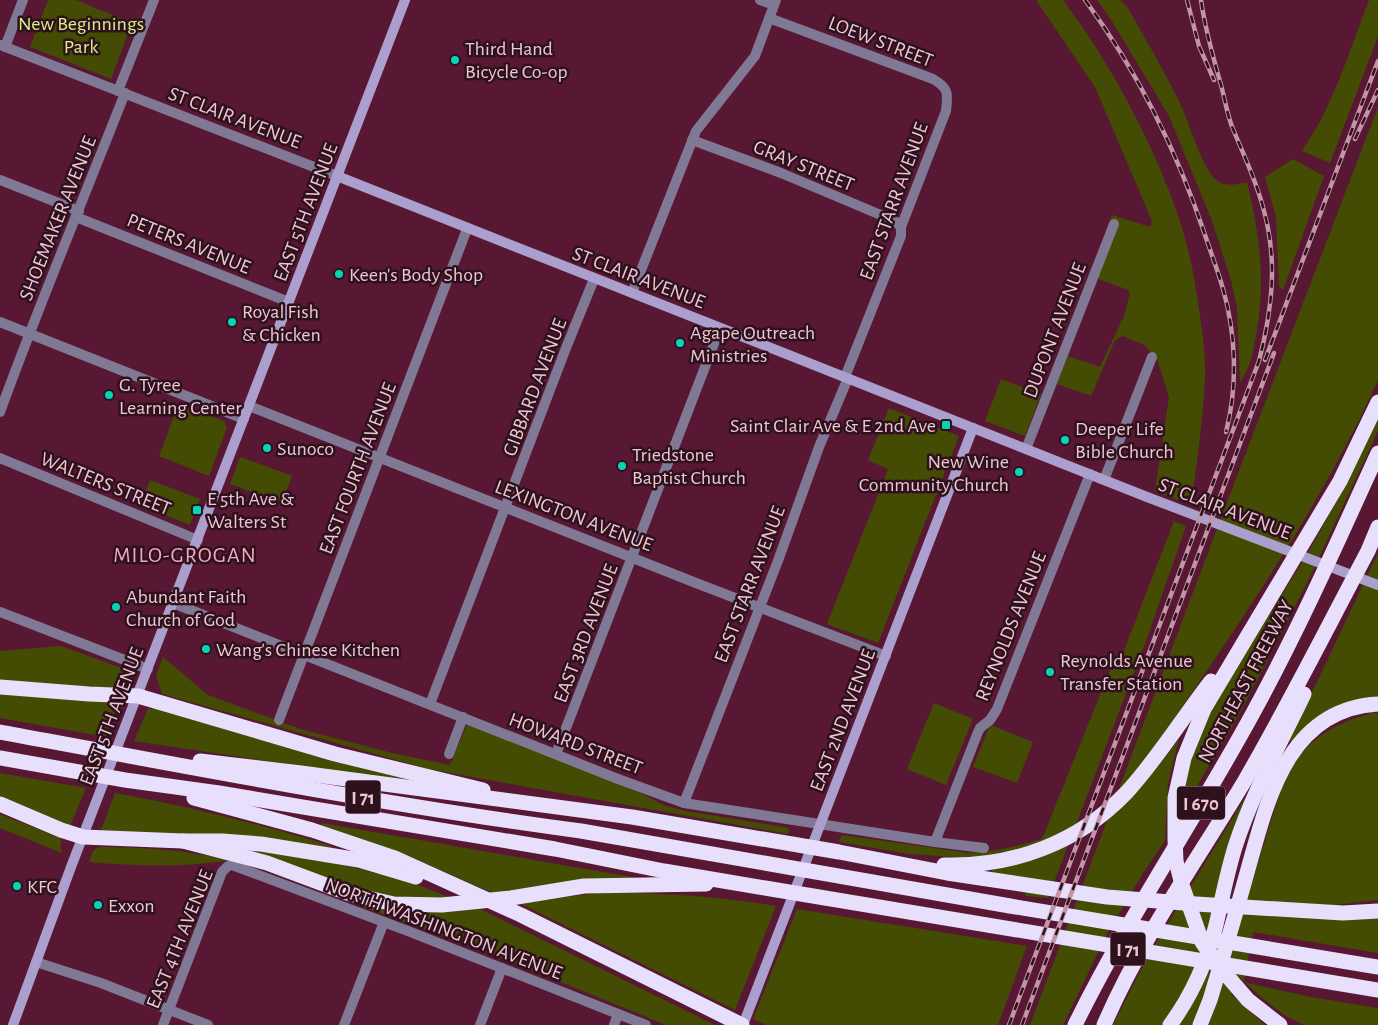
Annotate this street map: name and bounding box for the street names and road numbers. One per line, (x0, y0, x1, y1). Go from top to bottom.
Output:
street label: LOEW STREET (826, 13, 936, 71)
street label: ST CLAIR AVENUE (166, 83, 304, 153)
street label: EAST STARR AVENUE (856, 120, 932, 283)
street label: SHOEMAKER AVENUE (16, 133, 100, 303)
street label: GRAY STREET (750, 137, 857, 195)
street label: EAST 5TH AVENUE (270, 140, 342, 284)
street label: PETERS AVENUE (124, 210, 254, 278)
street label: ST CLAIR AVENUE (570, 243, 708, 313)
street label: DUPONT AVENUE (1020, 260, 1090, 401)
street label: GIBBARD AVENUE (500, 315, 570, 459)
street label: EAST FOURTH AVENUE (316, 379, 400, 557)
street label: WALTERS STREET (38, 449, 174, 519)
street label: ST CLAIR AVENUE (1156, 474, 1294, 544)
street label: LEXINGTON AVENUE (492, 477, 656, 555)
street label: EAST STARR AVENUE (711, 503, 789, 666)
street label: REYNOLDS AVENUE (972, 549, 1050, 704)
street label: EAST 3RD AVENUE (550, 561, 622, 705)
street label: NORTHEAST FREEWAY (1195, 597, 1297, 766)
street label: EAST 5TH AVENUE (76, 644, 148, 788)
street label: EAST 2ND AVENUE (807, 646, 879, 794)
street label: HOWARD STREET (506, 709, 645, 779)
road number: I 71 (346, 780, 380, 814)
road number: I 670 (1177, 786, 1225, 820)
street label: EAST 4TH AVENUE (143, 867, 217, 1012)
street label: NORTH WASHINGTON AVENUE (322, 874, 565, 984)
road number: I 71 (1110, 932, 1146, 966)

